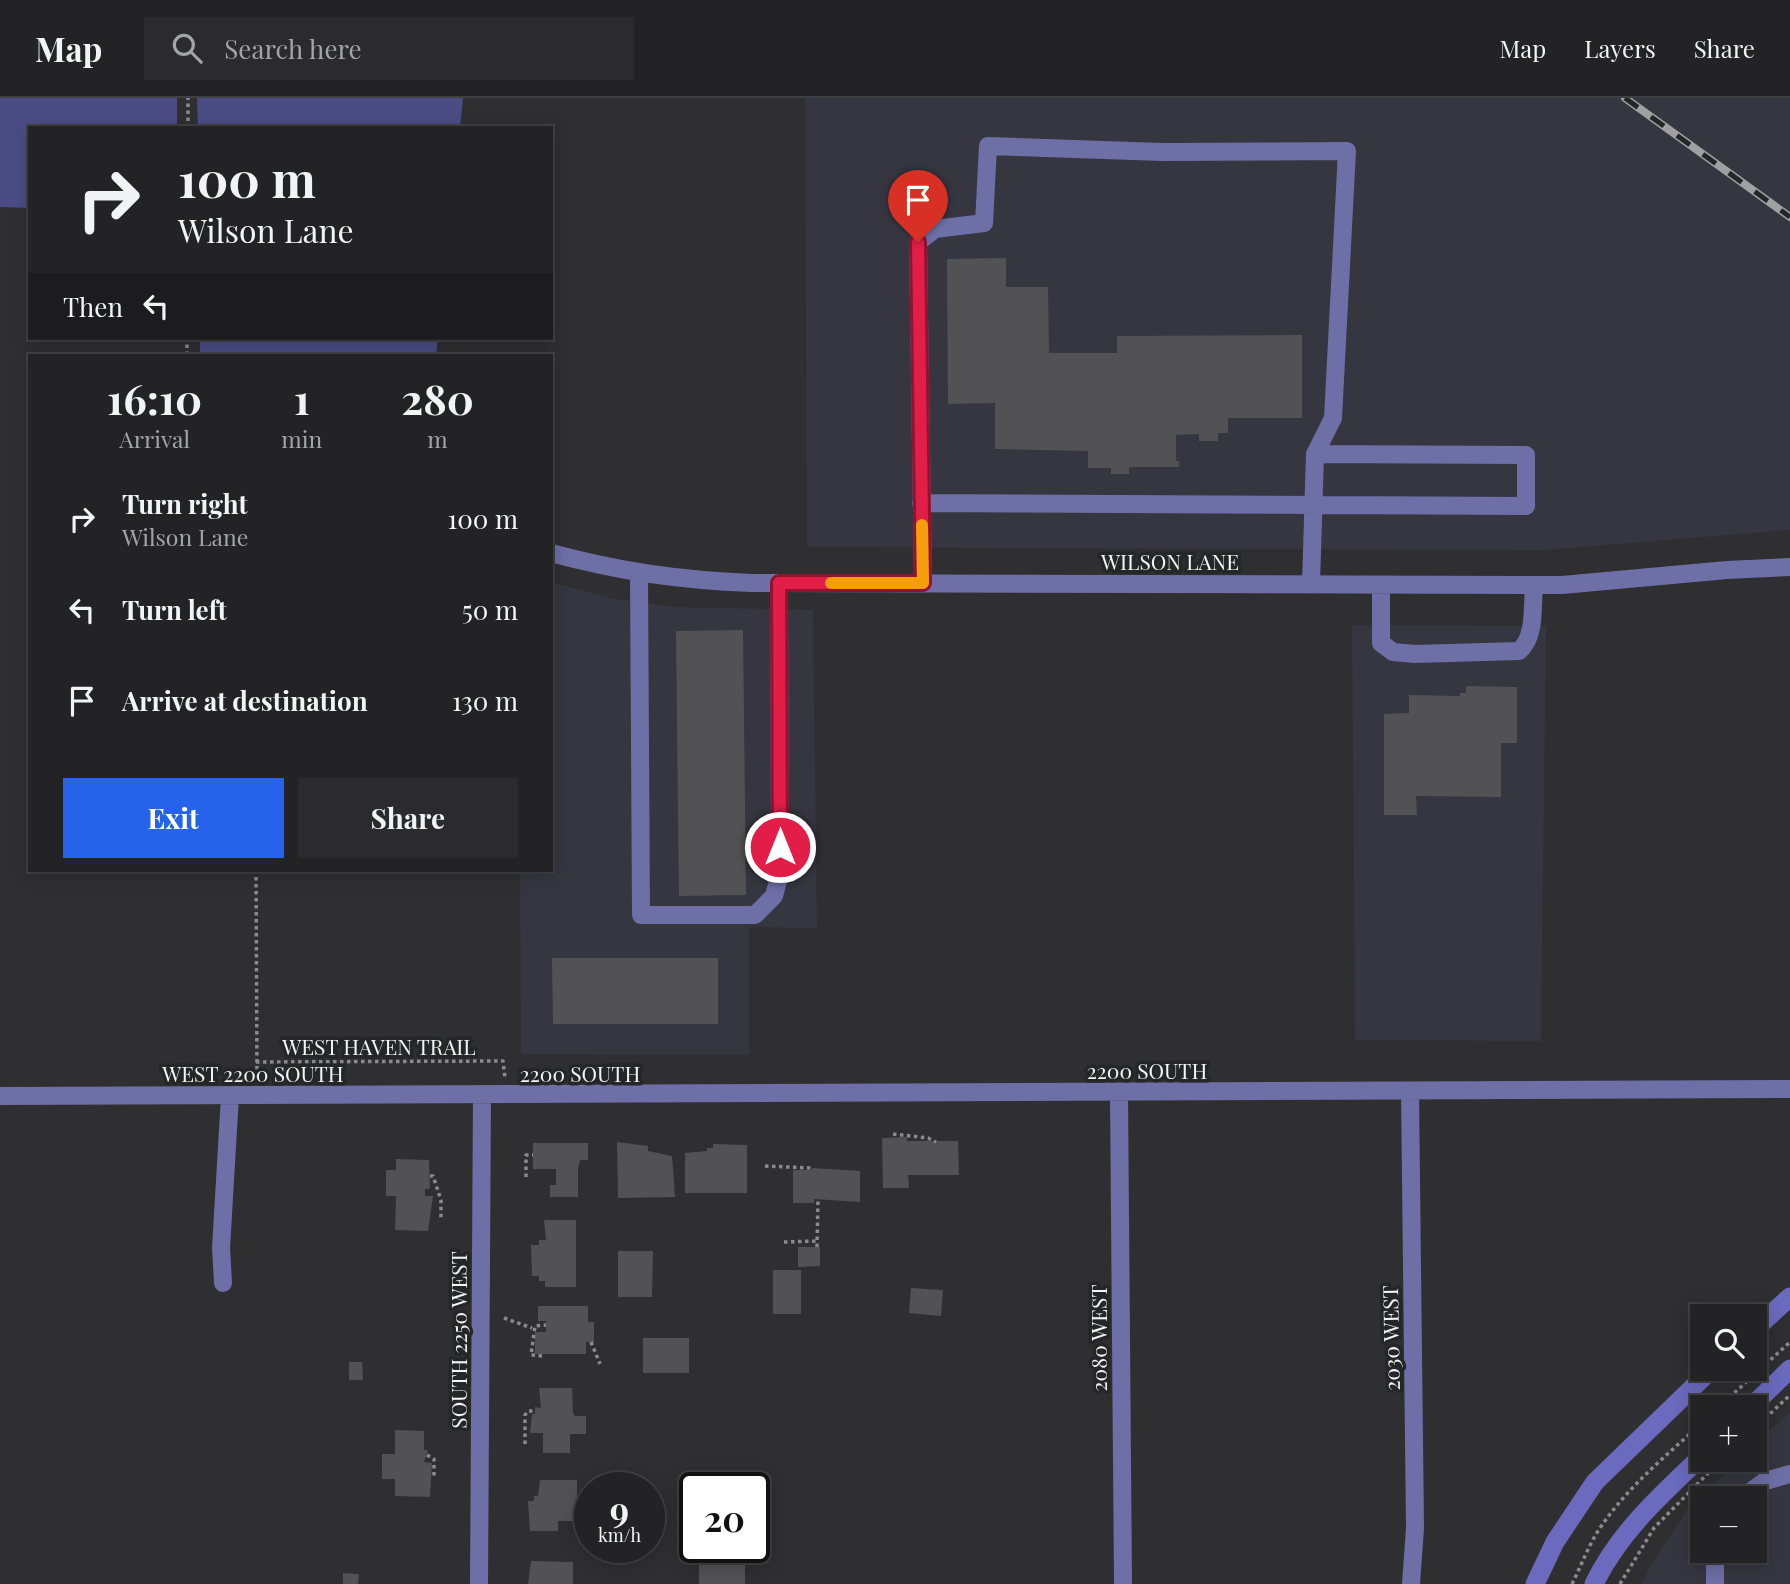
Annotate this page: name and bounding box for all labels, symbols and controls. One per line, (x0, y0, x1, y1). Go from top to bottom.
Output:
search box (144, 17, 634, 80)
text: Map (35, 26, 102, 70)
icon: search (168, 29, 206, 67)
text: Search here (224, 31, 362, 66)
text: Map (1500, 32, 1546, 64)
text: Layers (1584, 32, 1656, 64)
text: Share (1694, 32, 1755, 64)
text: 100 m (178, 145, 316, 210)
icon: right (63, 154, 154, 245)
pin (888, 170, 948, 242)
icon: arrive (899, 181, 937, 219)
text: Wilson Lane (178, 208, 354, 251)
icon: left (137, 287, 175, 325)
text: Then (63, 289, 123, 324)
text: 16:10 (107, 370, 202, 426)
text: 1 (294, 370, 310, 426)
text: 280 (401, 370, 474, 426)
text: Arrival (119, 423, 190, 454)
text: min (281, 423, 322, 454)
text: m (427, 423, 448, 454)
text: Turn right (122, 486, 248, 521)
icon: right (63, 500, 101, 538)
text: 100 m (448, 501, 518, 536)
text: Wilson Lane (122, 521, 248, 552)
street label: WILSON LANE (1100, 547, 1239, 575)
icon: left (63, 591, 101, 629)
text: Turn left (122, 592, 227, 627)
text: 50 m (462, 592, 518, 627)
icon: arrive (63, 682, 101, 720)
text: Arrive at destination (122, 683, 368, 718)
text: 130 m (452, 683, 518, 718)
button: Exit (63, 778, 284, 858)
button: Share (298, 778, 518, 858)
position arrow (743, 810, 817, 884)
street label: WEST HAVEN TRAIL (281, 1032, 476, 1060)
street label: 2200 SOUTH (1087, 1056, 1207, 1084)
street label: WEST 2200 SOUTH (161, 1059, 344, 1087)
street label: 2200 SOUTH (520, 1059, 640, 1087)
street label: SOUTH 2250 WEST (444, 1251, 472, 1429)
street label: 2080 WEST (1084, 1285, 1112, 1391)
street label: 2030 WEST (1375, 1285, 1405, 1391)
map controls (1690, 1304, 1767, 1563)
button: search (1690, 1304, 1767, 1381)
button: + (1690, 1395, 1767, 1472)
speed limit sign: 20 (679, 1472, 770, 1563)
text: 9 (610, 1485, 629, 1532)
button: − (1690, 1486, 1767, 1563)
text: km/h (598, 1523, 641, 1547)

